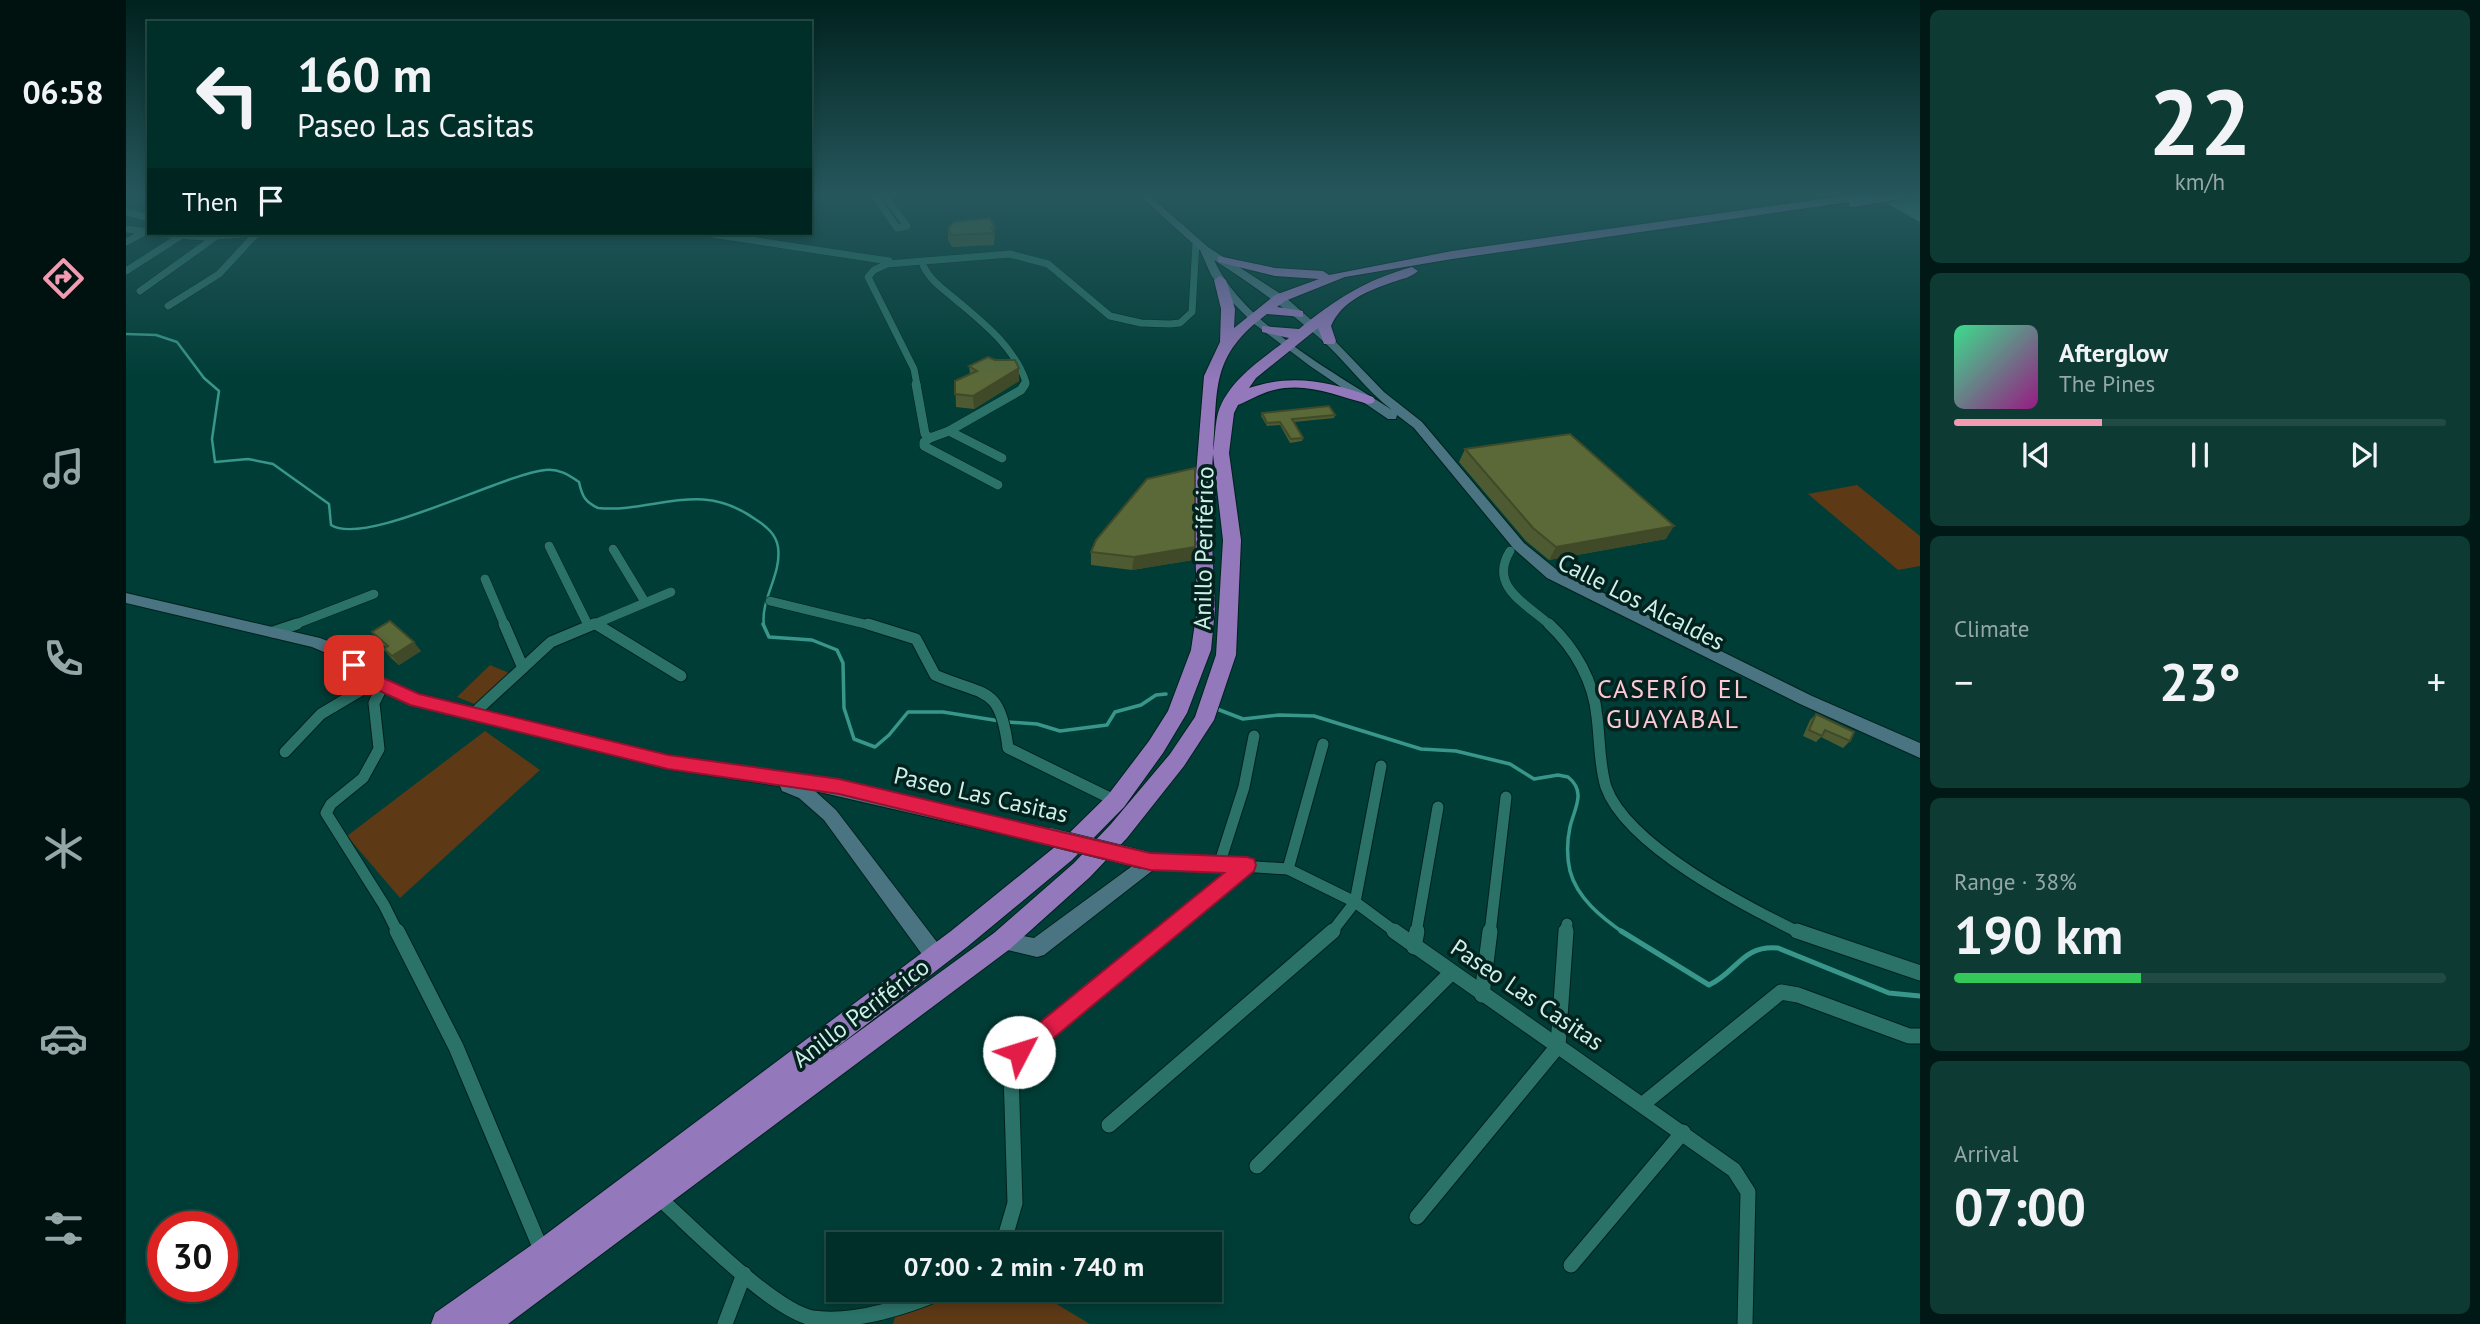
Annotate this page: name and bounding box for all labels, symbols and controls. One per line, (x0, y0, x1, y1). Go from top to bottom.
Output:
text: 160 m (297, 42, 432, 106)
icon: left (182, 49, 273, 140)
text: 22 (2148, 62, 2252, 180)
text: 06:58 (22, 71, 104, 113)
text: Paseo Las Casitas (297, 104, 534, 146)
text: km/h (2175, 167, 2225, 196)
icon: arrive (252, 182, 290, 220)
text: Then (182, 185, 238, 218)
icon: directions (39, 254, 88, 303)
text: Afterglow (2059, 336, 2168, 369)
text: The Pines (2059, 369, 2155, 398)
icon: previous (2017, 436, 2055, 474)
icon: pause (2181, 436, 2219, 474)
icon: next (2345, 436, 2383, 474)
icon: music (39, 444, 88, 493)
street label: Anillo Periférico (1187, 466, 1220, 630)
street label: Calle Los Alcaldes (1552, 546, 1730, 657)
text: Climate (1954, 614, 2029, 643)
icon: phone (39, 634, 88, 683)
pin (324, 635, 384, 695)
icon: arrive (335, 646, 373, 684)
text: 23° (2159, 648, 2241, 715)
text: − (1954, 657, 1973, 706)
text: + (2427, 657, 2446, 706)
district label: CASERÍO EL GUAYABAL (1597, 672, 1749, 735)
street label: Paseo Las Casitas (891, 759, 1071, 830)
icon: climate (39, 824, 88, 873)
text: Range · 38% (1954, 867, 2077, 896)
text: 190 km (1954, 901, 2123, 968)
street label: Paseo Las Casitas (1445, 932, 1610, 1057)
street label: Anillo Periférico (786, 951, 935, 1074)
icon: car (39, 1014, 88, 1063)
position arrow (982, 1015, 1056, 1089)
text: Arrival (1954, 1139, 2018, 1168)
text: 07:00 (1954, 1173, 2086, 1240)
icon: filters (39, 1204, 88, 1253)
speed limit sign: 30 (147, 1211, 238, 1302)
text: 07:00 · 2 min · 740 m (904, 1250, 1144, 1283)

